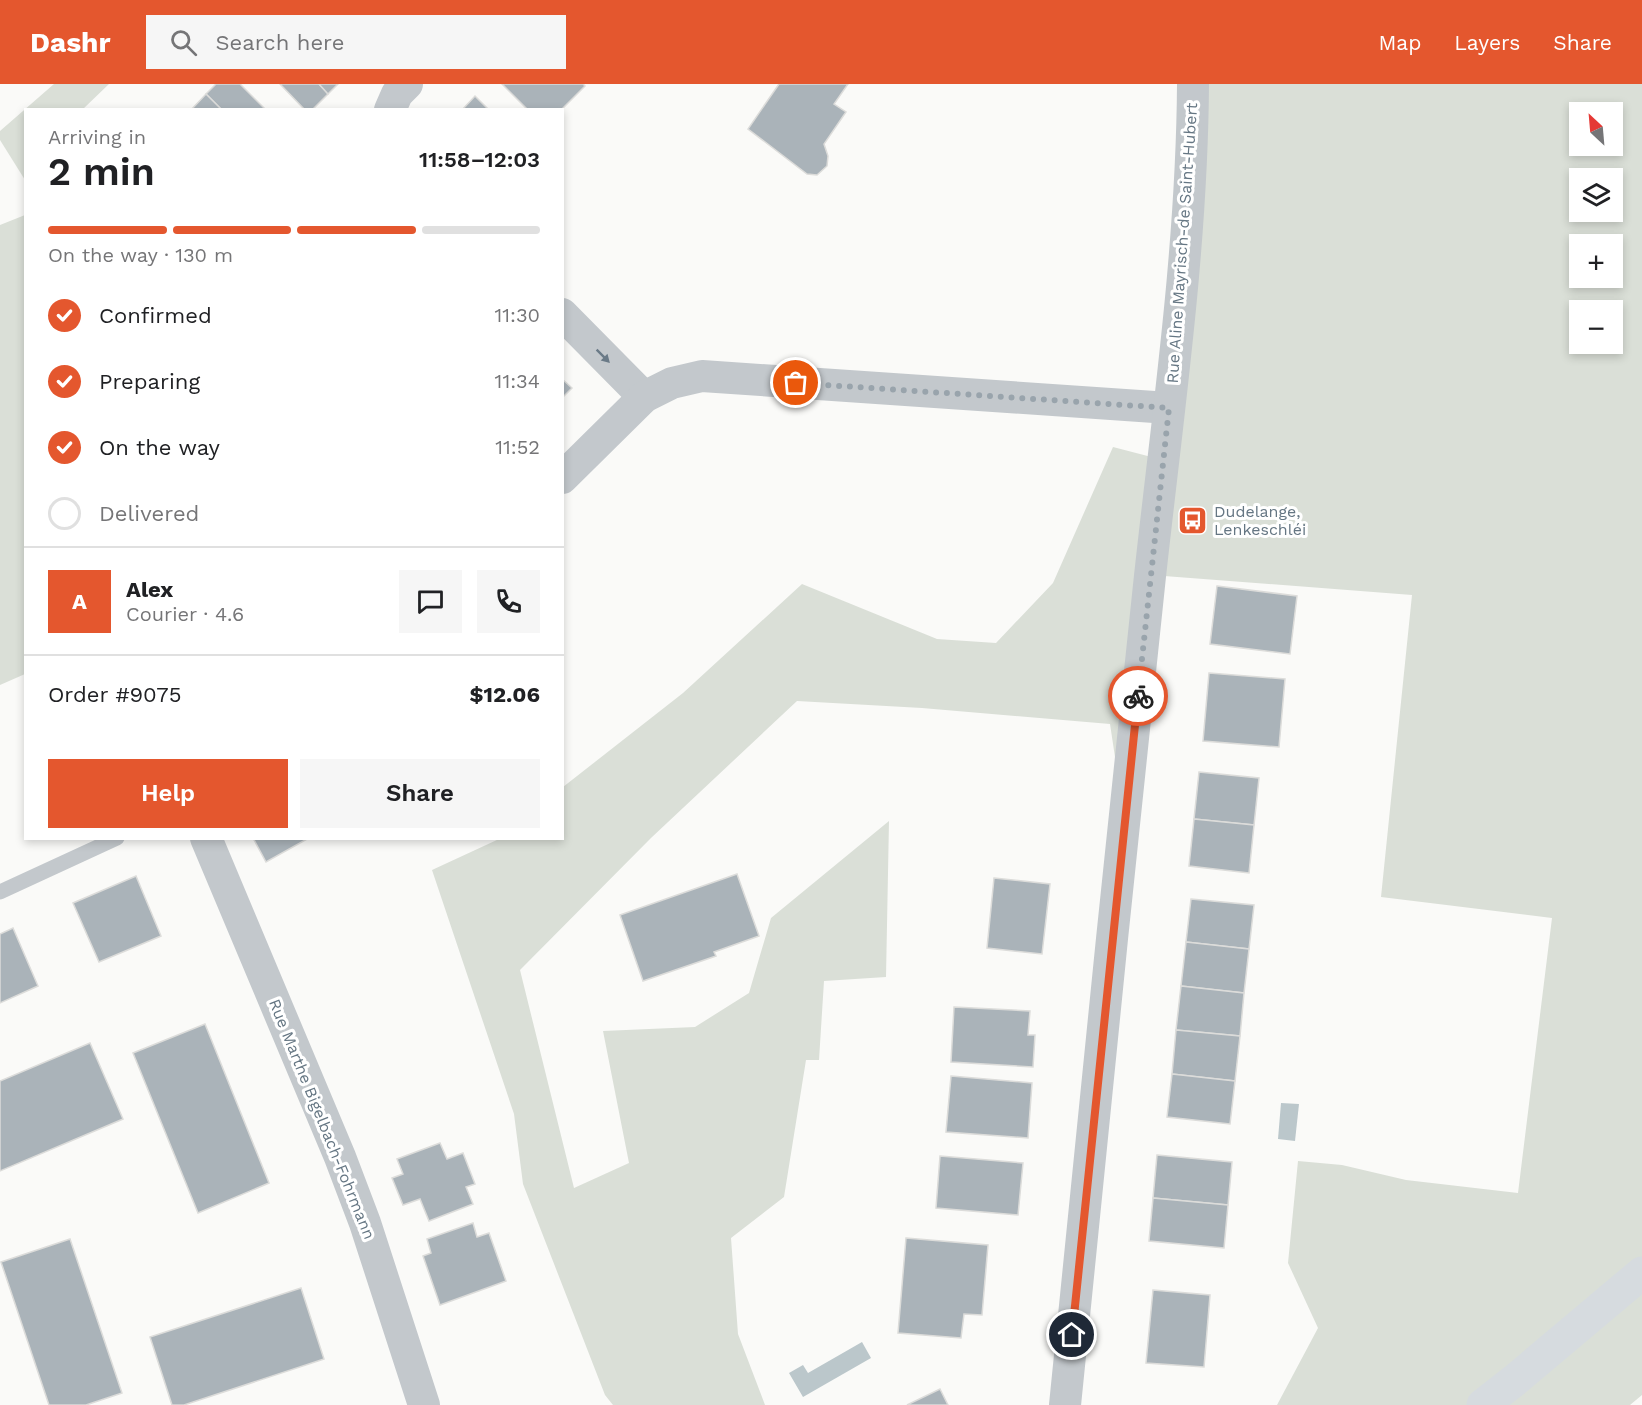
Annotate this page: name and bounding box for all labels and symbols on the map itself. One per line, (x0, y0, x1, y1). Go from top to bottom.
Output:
street label: Rue Aline Mayrisch-de Saint-Hubert (1163, 102, 1201, 384)
north arrow (1569, 102, 1623, 156)
one-way arrow (596, 348, 610, 362)
pin (770, 357, 821, 408)
place label: Dudelange, Lenkeschléi (1214, 502, 1306, 539)
bus stop icon: Dudelange, Lenkeschléi (1177, 504, 1209, 536)
courier (1108, 666, 1168, 726)
street label: Rue Marthe Bigelbach-Fohrmann (265, 996, 379, 1242)
pin (1046, 1309, 1097, 1360)

